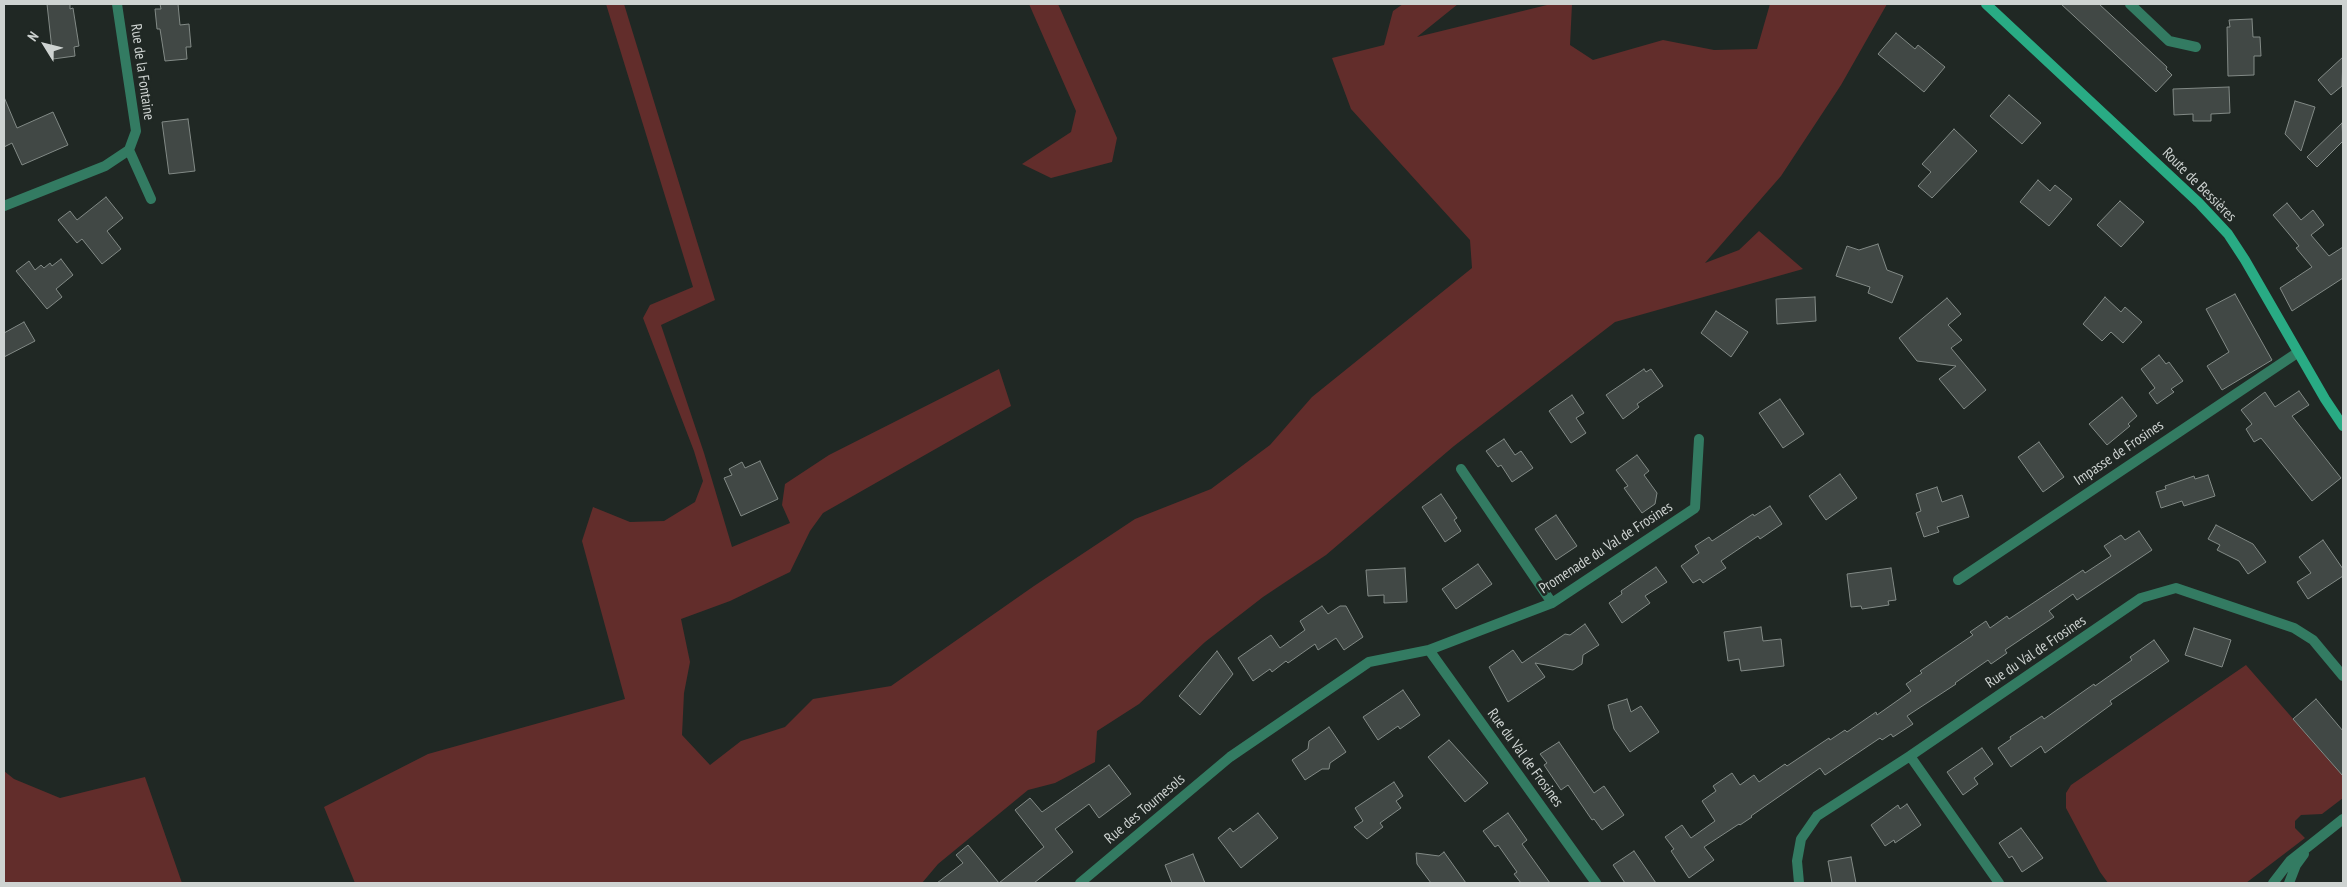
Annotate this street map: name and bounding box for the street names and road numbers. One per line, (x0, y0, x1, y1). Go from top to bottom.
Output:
street label: Rue de la Fontaine (126, 23, 158, 121)
street label: Route de Bessières (2158, 144, 2240, 226)
street label: Impasse de Frosines (2071, 416, 2167, 490)
street label: Promenade du Val de Frosines (1536, 498, 1676, 598)
street label: Rue du Val de Frosines (1982, 612, 2090, 692)
street label: Rue du Val de Frosines (1483, 705, 1567, 811)
street label: Rue des Tournesols (1101, 770, 1189, 848)

